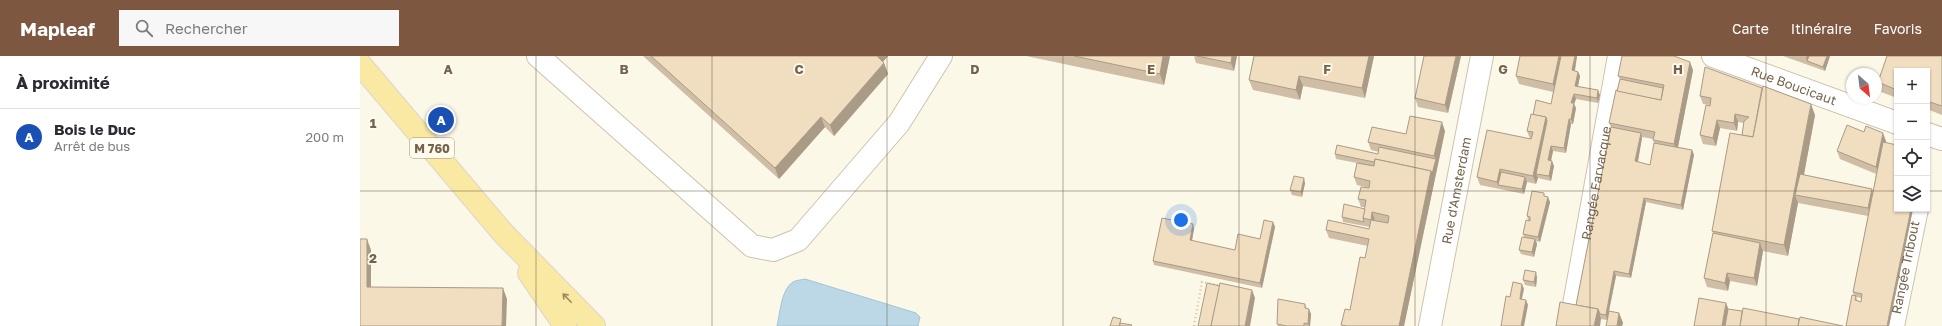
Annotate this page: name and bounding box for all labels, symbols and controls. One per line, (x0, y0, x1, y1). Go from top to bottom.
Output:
search box (119, 10, 399, 46)
text: Mapleaf (20, 17, 95, 40)
icon: search (133, 17, 155, 39)
text: Rechercher (165, 19, 248, 37)
text: Carte (1732, 20, 1769, 37)
text: Itinéraire (1791, 20, 1852, 37)
text: Favoris (1874, 20, 1922, 37)
text: A (443, 61, 453, 77)
text: B (619, 61, 629, 77)
text: C (794, 61, 804, 77)
text: D (970, 61, 980, 77)
text: E (1147, 61, 1155, 77)
text: F (1323, 61, 1331, 77)
text: G (1498, 61, 1508, 77)
text: H (1673, 61, 1683, 77)
street label: Rue Boucicaut (1749, 63, 1839, 108)
north arrow (1846, 68, 1882, 104)
map controls (1894, 68, 1930, 212)
button: + (1894, 68, 1930, 104)
text: À proximité (16, 72, 110, 93)
button: − (1894, 104, 1930, 140)
pin: A (428, 105, 454, 135)
text: 1 (370, 115, 377, 131)
text: Bois le Duc (54, 120, 136, 138)
street label: Rangée Farvacque (1578, 125, 1614, 241)
text: A (24, 129, 34, 145)
text: 200 m (306, 129, 344, 145)
street label: Rue d'Amsterdam (1438, 136, 1474, 245)
text: Arrêt de bus (54, 138, 130, 154)
road number: M 760 (410, 138, 454, 158)
button: locate (1894, 140, 1930, 176)
button: layers (1894, 176, 1930, 212)
your location (1171, 210, 1191, 230)
street label: Rangée Tribout (1888, 219, 1922, 315)
text: 2 (369, 250, 377, 266)
one-way arrow (562, 293, 572, 303)

